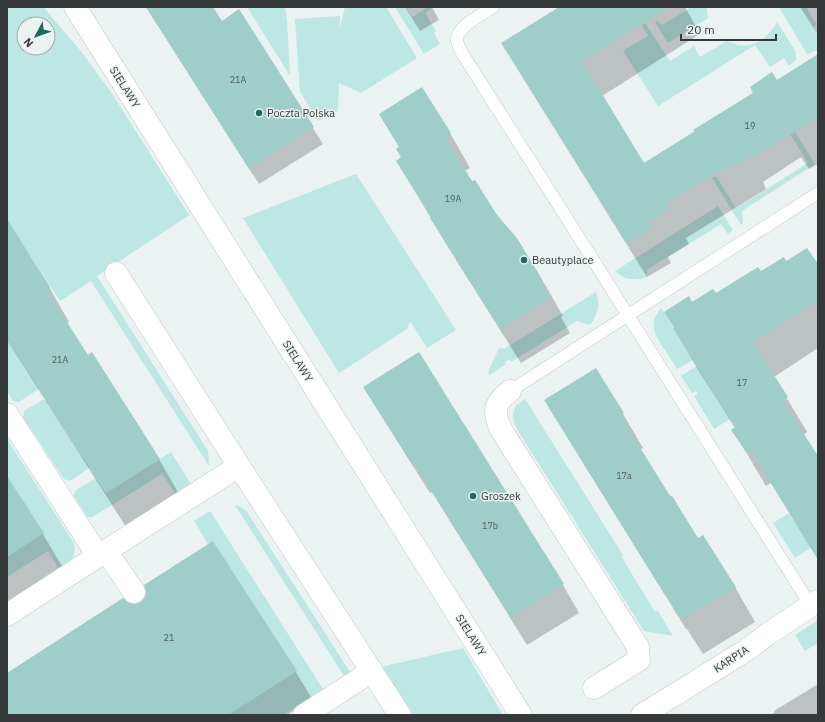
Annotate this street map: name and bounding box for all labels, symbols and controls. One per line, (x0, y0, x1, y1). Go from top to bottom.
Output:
north arrow (16, 16, 56, 56)
scale bar (681, 16, 776, 42)
text: 20 m (687, 22, 715, 37)
text: N (21, 35, 36, 50)
street label: SIELAWY (107, 64, 143, 111)
house number: 21A (230, 74, 247, 85)
place label: Poczta Polska (267, 106, 335, 120)
marker: Poczta Polska (254, 108, 264, 118)
house number: 19 (745, 120, 755, 131)
house number: 19A (445, 193, 462, 204)
place label: Beautyplace (532, 253, 593, 267)
marker: Beautyplace (519, 255, 529, 265)
street label: SIELAWY (280, 338, 316, 385)
house number: 21A (52, 354, 69, 365)
house number: 17 (737, 377, 747, 388)
house number: 17a (616, 470, 632, 481)
place label: Groszek (481, 489, 521, 503)
marker: Groszek (468, 491, 478, 501)
house number: 17b (482, 520, 498, 531)
street label: SIELAWY (453, 612, 489, 659)
house number: 21 (164, 632, 174, 643)
street label: KARPIA (711, 642, 751, 676)

